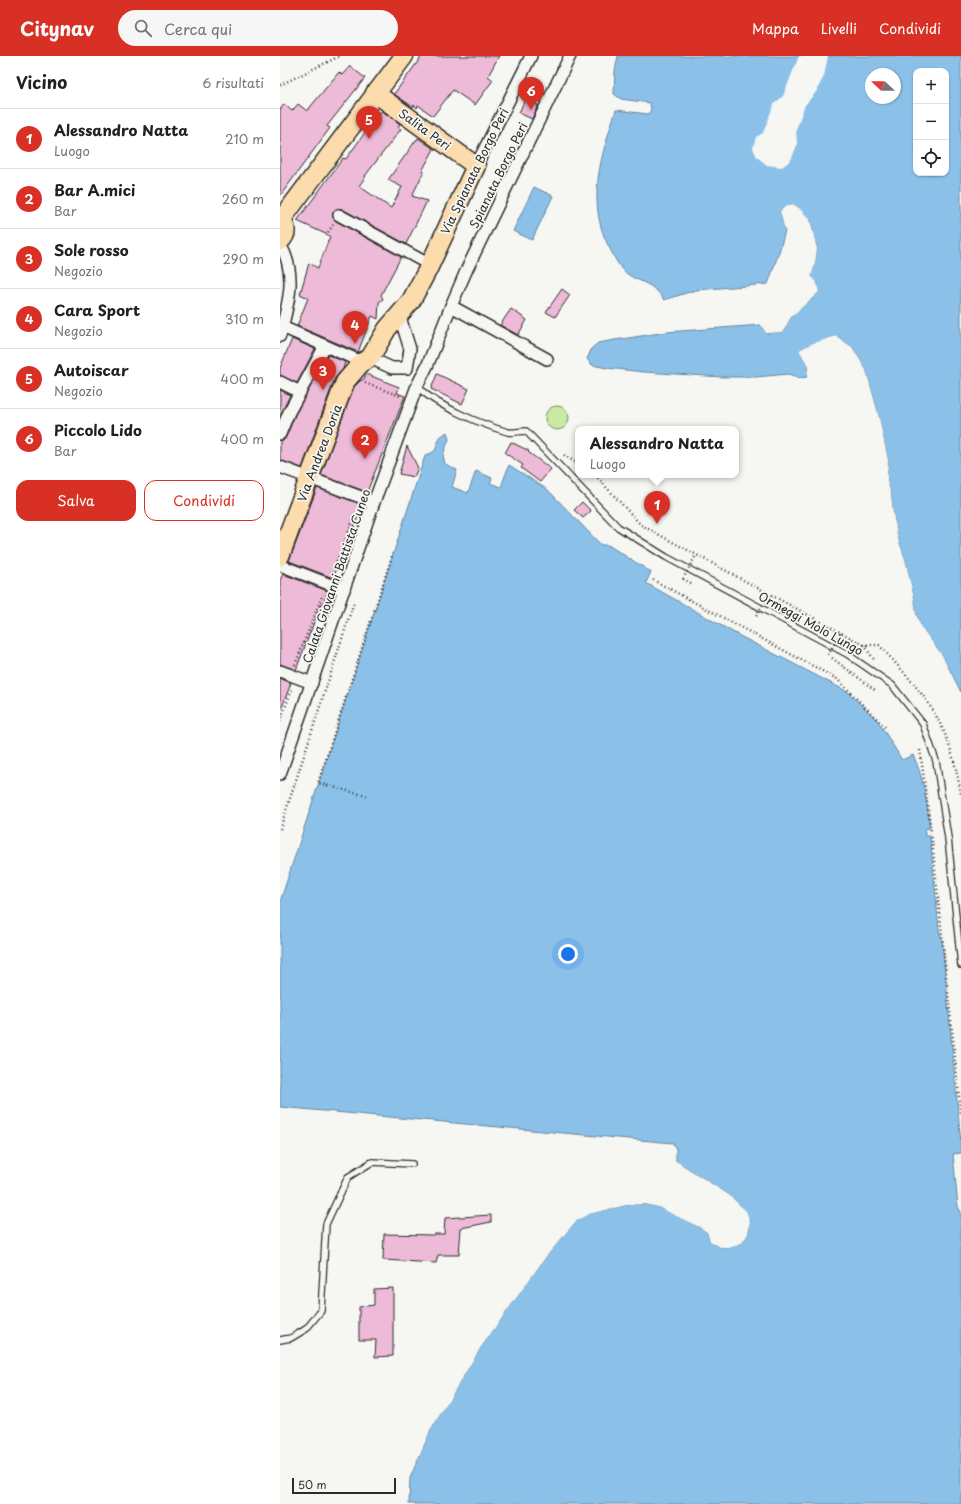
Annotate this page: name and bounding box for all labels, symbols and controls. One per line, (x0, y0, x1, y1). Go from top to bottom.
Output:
search box (118, 10, 398, 46)
text: Citynav (20, 14, 94, 42)
icon: search (132, 17, 154, 39)
text: Cerca qui (164, 17, 232, 40)
text: Mappa (752, 18, 799, 39)
text: Livelli (821, 18, 857, 39)
text: Condividi (879, 18, 941, 39)
north arrow (865, 68, 901, 104)
map controls (913, 68, 949, 176)
button: + (913, 68, 949, 104)
text: Vicino (16, 69, 67, 95)
text: 6 risultati (203, 73, 264, 92)
pin: 6 (518, 77, 544, 110)
street label: Salita Peri (395, 104, 455, 154)
button: − (913, 104, 949, 140)
street label: Via Spianata Borgo Peri (437, 105, 511, 237)
pin: 5 (356, 106, 382, 139)
text: Alessandro Natta (54, 118, 188, 141)
street label: Spianata Borgo Peri (466, 120, 530, 230)
text: 1 (26, 129, 32, 148)
text: 210 m (225, 129, 264, 148)
button: locate (913, 140, 949, 176)
text: Luogo (54, 141, 90, 160)
text: Bar A.mici (54, 178, 135, 201)
text: 2 (24, 189, 34, 208)
text: 260 m (222, 189, 264, 208)
text: Bar (54, 201, 77, 220)
text: Sole rosso (54, 238, 129, 261)
text: 3 (25, 249, 33, 268)
text: 290 m (223, 249, 264, 268)
text: Negozio (54, 261, 103, 280)
text: Cara Sport (54, 298, 140, 321)
text: 4 (25, 309, 33, 328)
text: 310 m (225, 309, 264, 328)
pin: 4 (342, 311, 368, 344)
text: Negozio (54, 321, 103, 340)
pin: 3 (310, 357, 336, 390)
text: Autoiscar (54, 358, 129, 381)
text: 5 (25, 369, 33, 388)
text: 400 m (221, 369, 264, 388)
text: Negozio (54, 381, 103, 400)
street label: Via Andrea Doria (292, 401, 346, 505)
text: Piccolo Lido (54, 418, 142, 441)
pin: 2 (352, 426, 378, 459)
popup (575, 426, 739, 478)
text: 6 (24, 429, 34, 448)
text: 400 m (221, 429, 264, 448)
text: Alessandro Natta (590, 431, 724, 454)
text: Bar (54, 441, 77, 460)
text: Luogo (590, 454, 626, 473)
button: Salva (16, 480, 136, 521)
button: Condividi (144, 480, 264, 521)
street label: Calata Giovanni Battista Cuneo (298, 486, 374, 666)
pin: 1 (644, 491, 670, 524)
street label: Ormeggi Molo Lungo (755, 587, 867, 659)
your location (558, 944, 578, 964)
scale bar (292, 1476, 396, 1495)
text: 50 m (298, 1476, 327, 1493)

